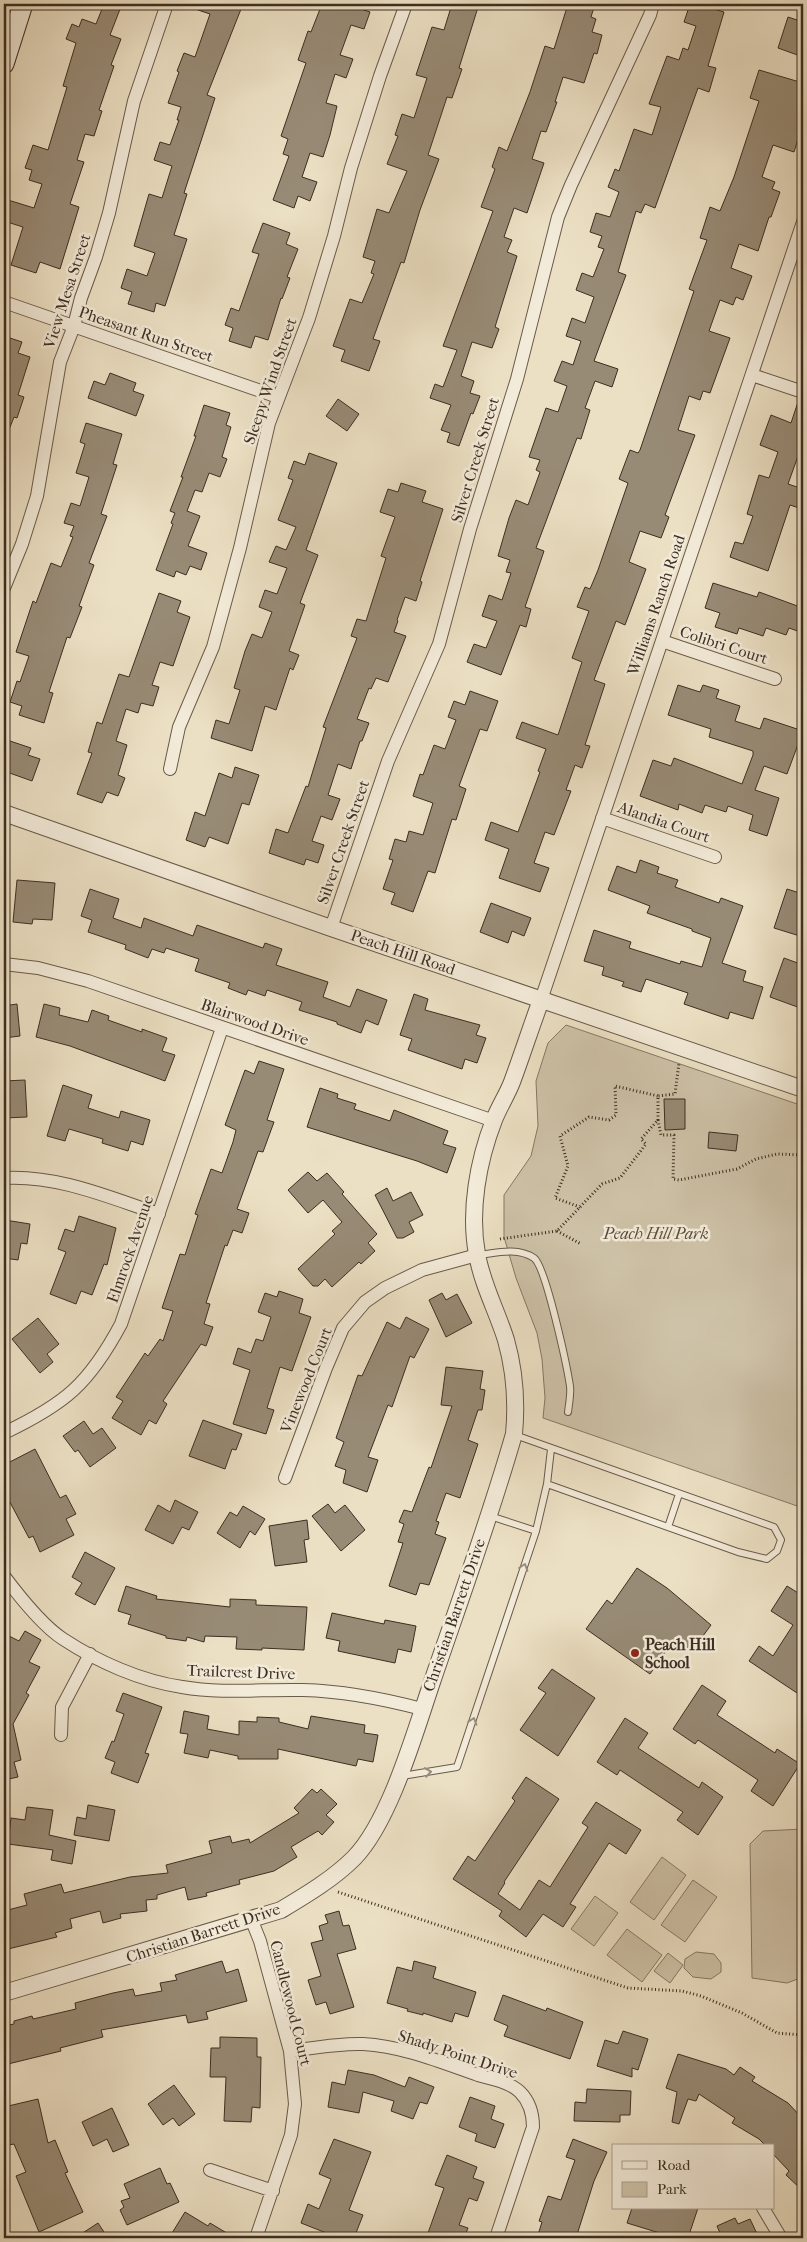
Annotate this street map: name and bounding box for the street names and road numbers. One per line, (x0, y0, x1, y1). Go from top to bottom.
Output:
street label: View Mesa Street (39, 231, 95, 352)
street label: Pheasant Run Street (76, 302, 216, 366)
street label: Sleepy Wind Street (239, 315, 301, 447)
street label: Silver Creek Street (447, 395, 503, 525)
street label: Williams Ranch Road (623, 532, 689, 679)
street label: Colibri Court (678, 622, 771, 668)
street label: Silver Creek Street (313, 777, 373, 907)
street label: Alandia Court (615, 797, 713, 847)
street label: Peach Hill Road (348, 925, 458, 979)
street label: Blairwood Drive (199, 995, 312, 1049)
street label: Elmrock Avenue (103, 1193, 157, 1305)
street label: Vinewood Court (276, 1324, 336, 1437)
street label: Christian Barrett Drive (419, 1536, 489, 1694)
street label: Trailcrest Drive (186, 1661, 296, 1683)
street label: Christian Barrett Drive (124, 1899, 283, 1967)
street label: Candlewood Court (266, 1938, 316, 2068)
street label: Shady Point Drive (396, 2026, 520, 2082)

